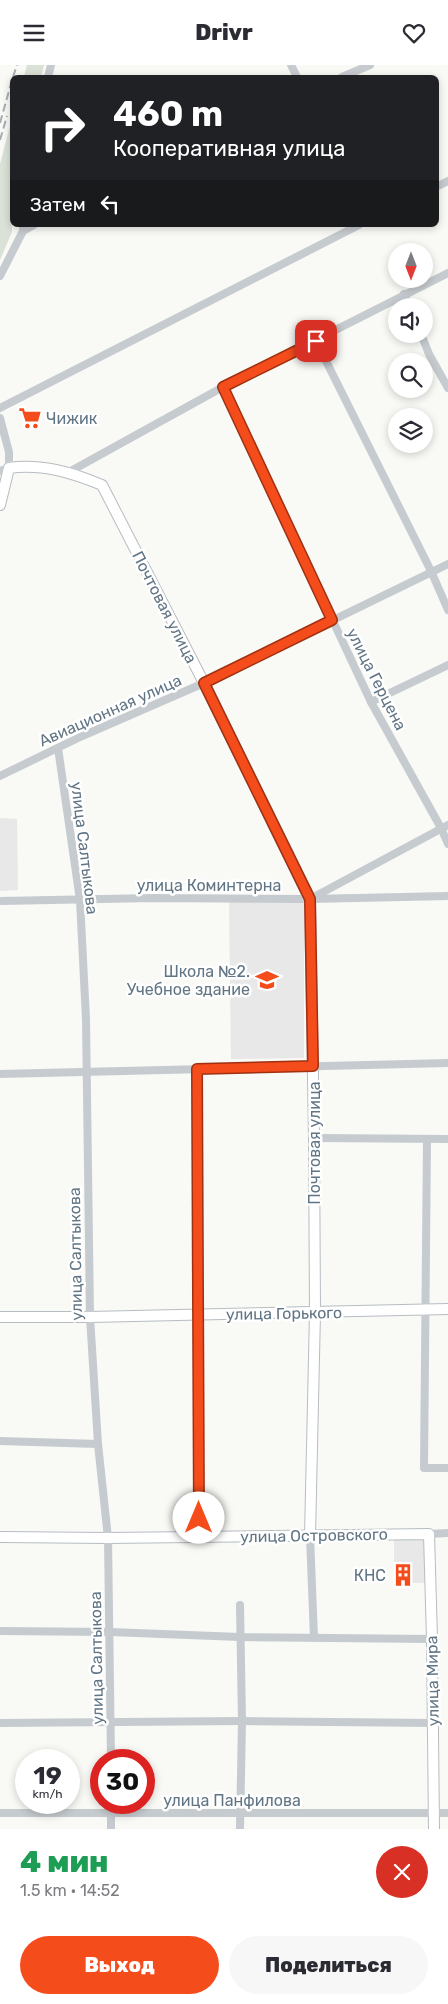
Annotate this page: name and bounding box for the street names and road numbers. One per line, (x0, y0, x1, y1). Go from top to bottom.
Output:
street label: Почтовая улица (128, 548, 201, 666)
street label: улица Герцена (343, 625, 410, 734)
street label: Авиационная улица (36, 670, 184, 750)
street label: улица Салтыкова (67, 781, 102, 915)
street label: улица Коминтерна (137, 876, 281, 895)
street label: Почтовая улица (305, 1081, 324, 1205)
street label: улица Салтыкова (65, 1187, 86, 1321)
street label: улица Горького (226, 1303, 342, 1324)
street label: улица Островского (240, 1525, 388, 1546)
street label: улица Салтыкова (86, 1591, 107, 1725)
street label: улица Мира (422, 1635, 443, 1727)
street label: улица Панфилова (163, 1791, 301, 1810)

